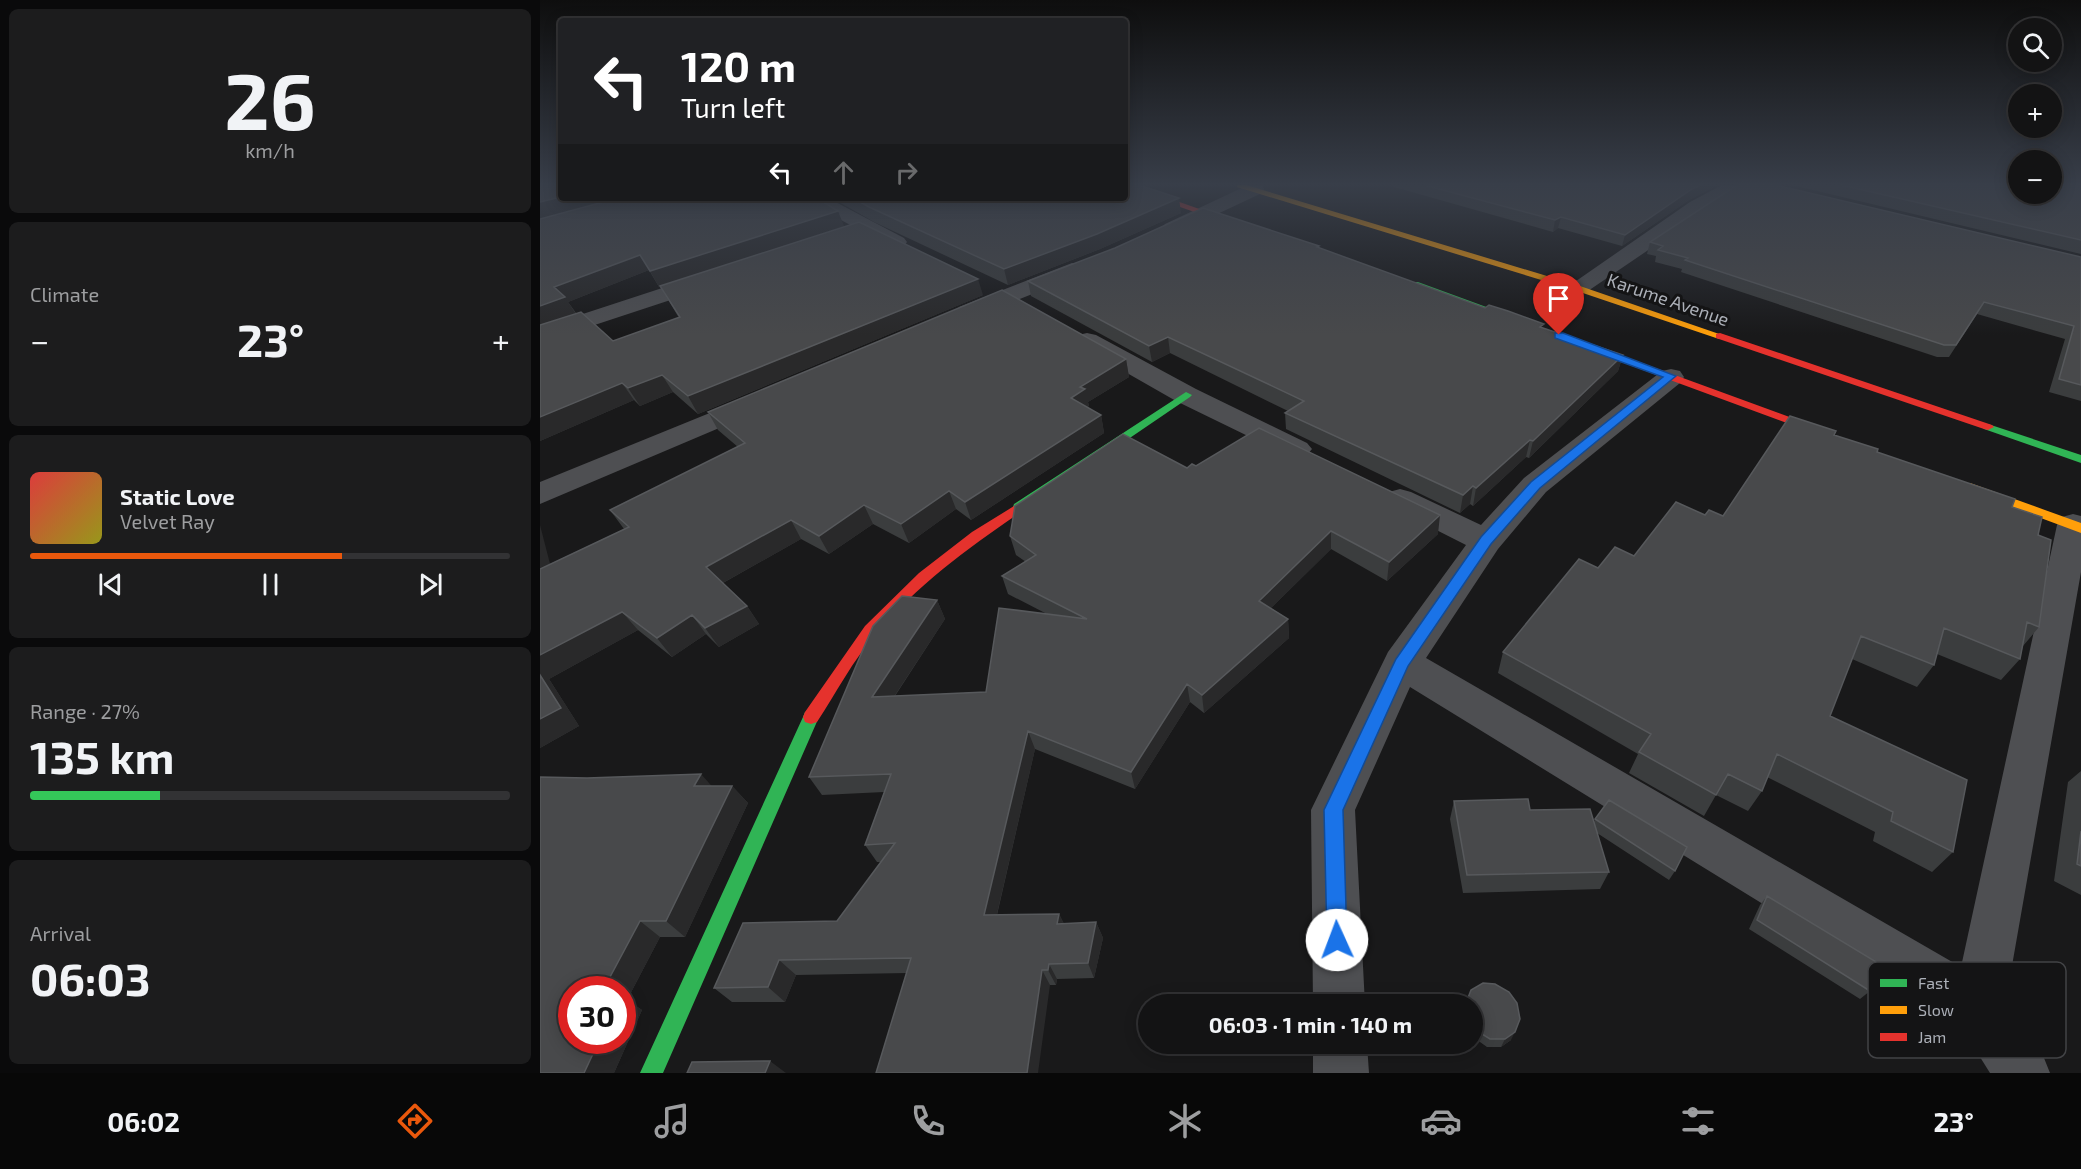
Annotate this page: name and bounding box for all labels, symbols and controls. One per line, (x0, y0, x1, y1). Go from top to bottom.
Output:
map controls (2008, 18, 2062, 204)
button: search (2008, 18, 2062, 72)
text: 120 m (681, 40, 796, 90)
icon: left (582, 42, 660, 120)
text: 26 (224, 52, 316, 146)
button: + (2008, 84, 2062, 138)
text: Turn left (681, 91, 785, 123)
text: km/h (245, 138, 295, 162)
button: − (2008, 150, 2062, 204)
icon: left (764, 156, 797, 189)
icon: ahead (827, 156, 860, 189)
icon: right (890, 156, 923, 189)
street label: Karume Avenue (1605, 268, 1732, 330)
pin (1533, 273, 1584, 335)
text: Climate (30, 282, 99, 306)
icon: arrive (1542, 282, 1575, 315)
text: 23° (237, 312, 304, 366)
text: − (30, 320, 49, 360)
text: + (492, 320, 510, 360)
text: Static Love (120, 483, 235, 509)
text: Velvet Ray (120, 509, 215, 533)
icon: previous (94, 568, 127, 601)
icon: pause (254, 568, 287, 601)
icon: next (414, 568, 447, 601)
text: Range · 27% (30, 699, 140, 723)
text: 135 km (30, 729, 174, 783)
position arrow (1305, 908, 1369, 972)
text: Arrival (30, 921, 91, 945)
text: 06:03 (30, 951, 150, 1005)
legend (1868, 962, 2066, 1058)
text: Fast (1918, 973, 1949, 992)
speed limit sign: 30 (558, 976, 636, 1054)
text: Slow (1918, 1000, 1954, 1019)
text: 06:03 · 1 min · 140 m (1209, 1011, 1412, 1037)
text: Jam (1918, 1027, 1946, 1046)
icon: directions (394, 1100, 436, 1142)
icon: music (651, 1100, 693, 1142)
icon: phone (907, 1100, 949, 1142)
icon: climate (1164, 1100, 1206, 1142)
icon: car (1420, 1100, 1462, 1142)
icon: filters (1677, 1100, 1719, 1142)
text: 06:02 (107, 1105, 180, 1137)
text: 23° (1933, 1105, 1974, 1137)

